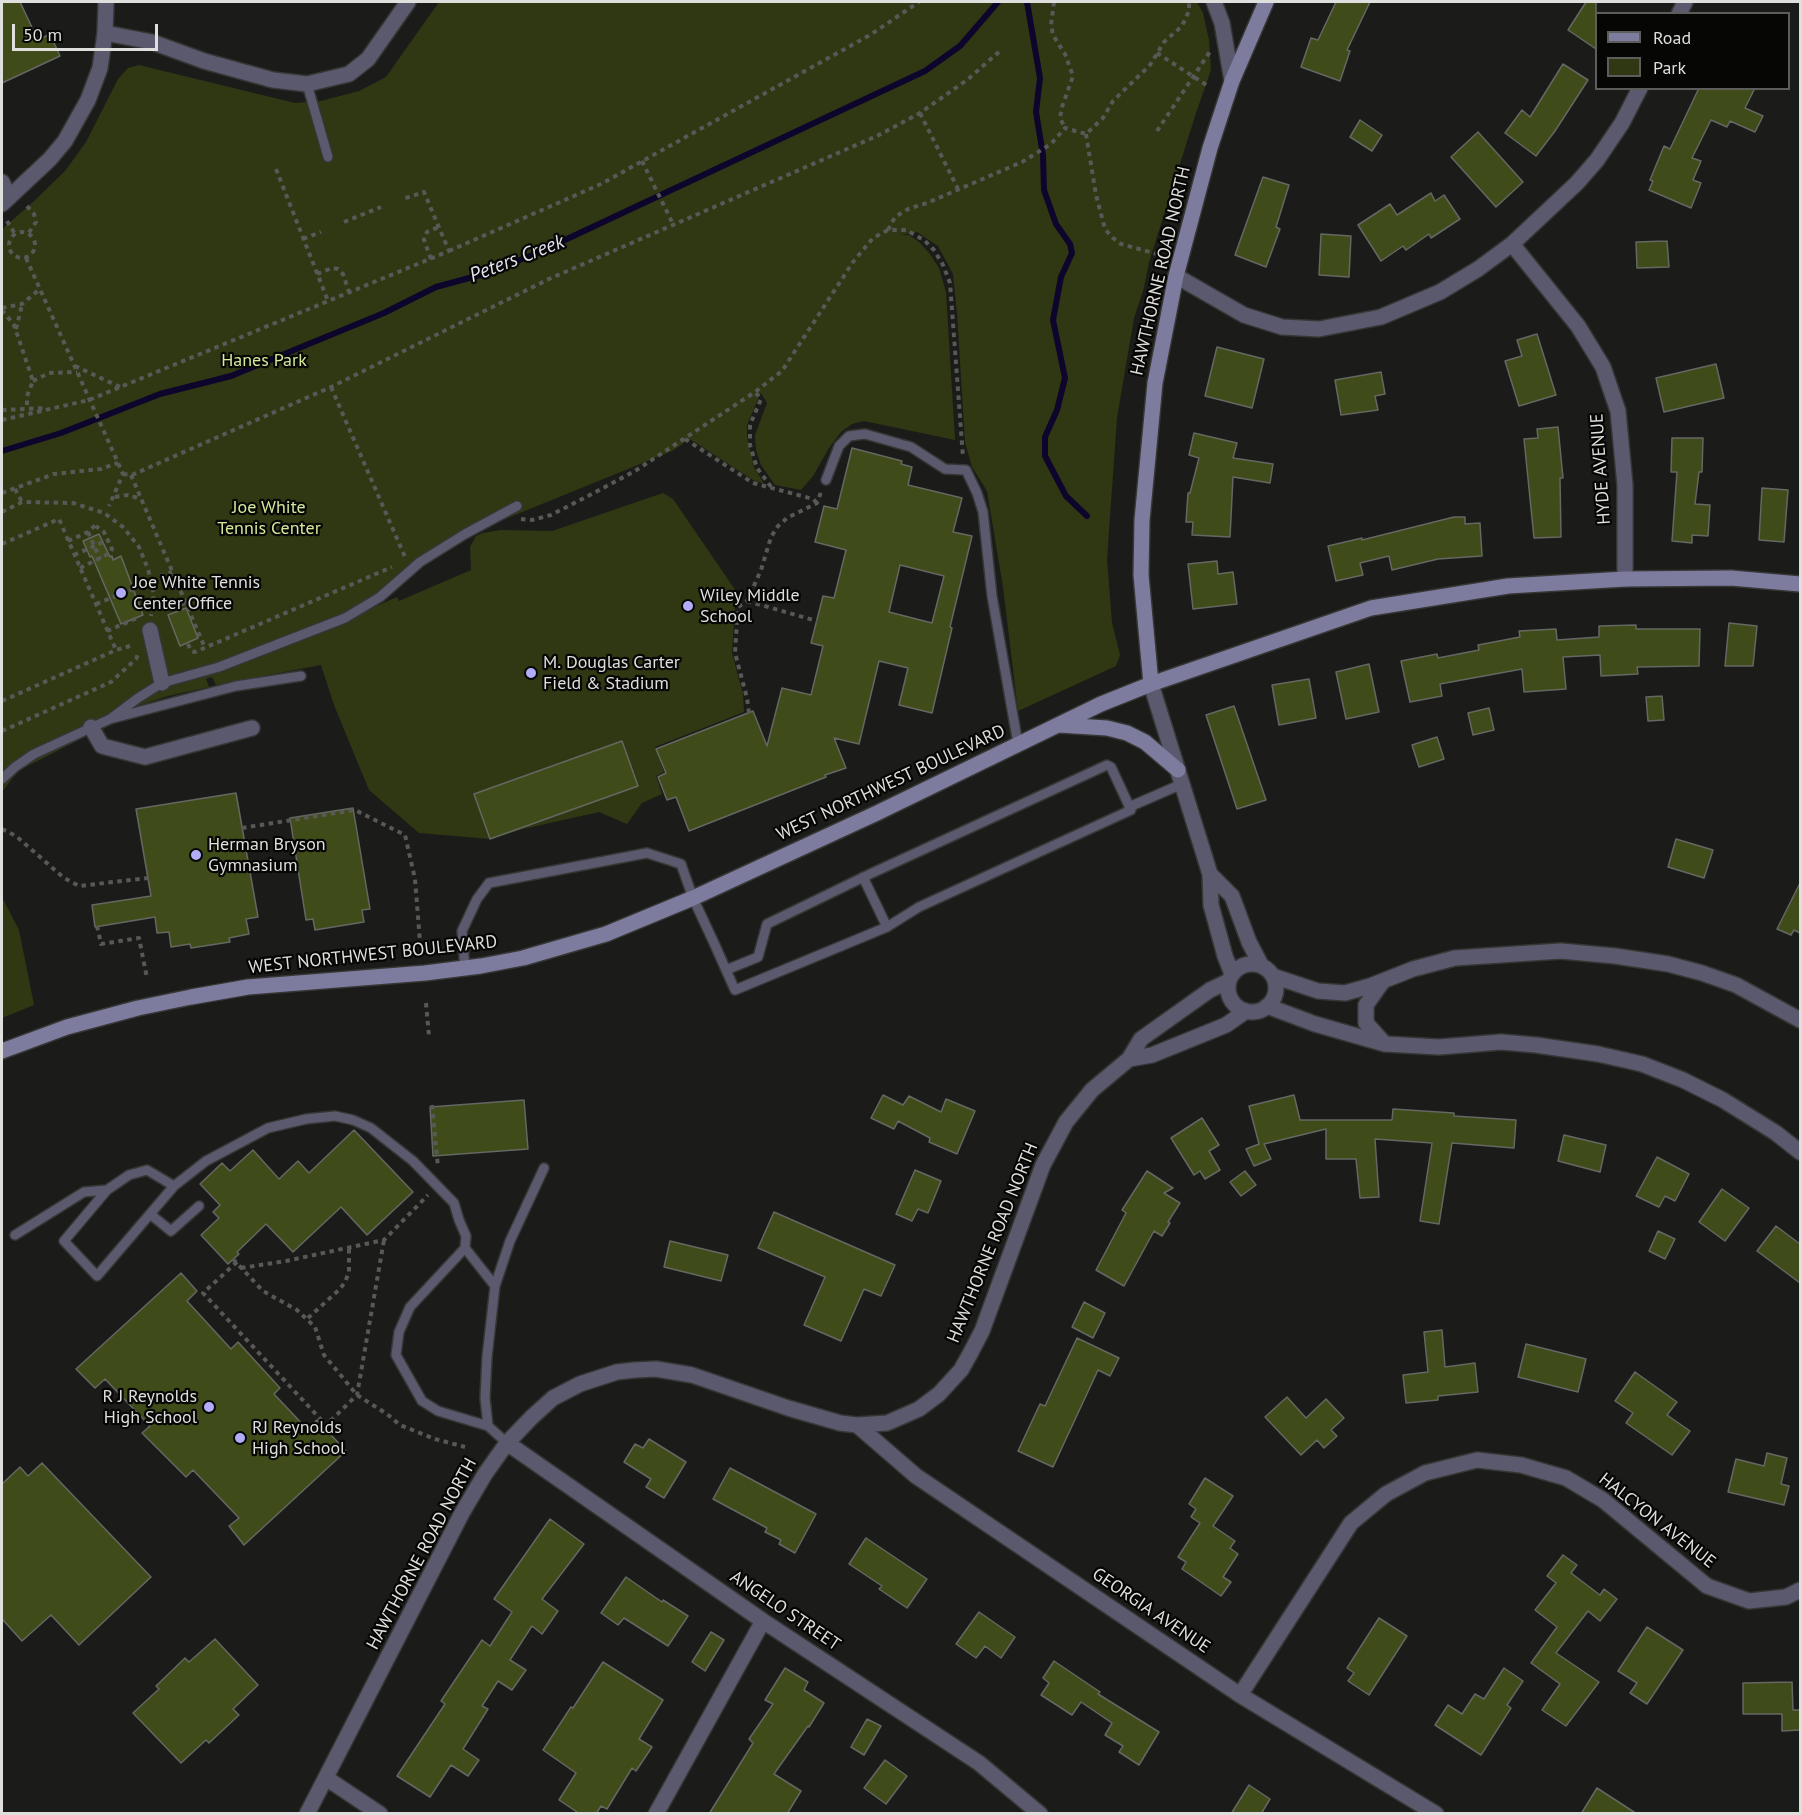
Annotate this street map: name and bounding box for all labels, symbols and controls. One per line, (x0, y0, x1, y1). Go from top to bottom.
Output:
scale bar (15, 12, 160, 50)
legend (1595, 12, 1790, 90)
text: 50 m (23, 23, 62, 46)
text: Road (1653, 26, 1691, 49)
text: Park (1653, 56, 1686, 79)
street label: HAWTHORNE ROAD NORTH (1126, 164, 1196, 378)
water label: Peters Creek (466, 230, 568, 288)
park label: Hanes Park (221, 350, 307, 372)
street label: HYDE AVENUE (1586, 413, 1616, 525)
park label: Joe White Tennis Center (217, 497, 321, 540)
place label: Joe White Tennis Center Office (133, 572, 260, 614)
place label: Wiley Middle School (700, 585, 800, 628)
marker: Joe White Tennis Center Office (114, 586, 128, 600)
marker: Wiley Middle School (681, 599, 695, 613)
place label: M. Douglas Carter Field & Stadium (543, 652, 680, 694)
marker: M. Douglas Carter Field & Stadium (524, 666, 538, 680)
street label: WEST NORTHWEST BOULEVARD (773, 720, 1009, 846)
place label: Herman Bryson Gymnasium (208, 834, 326, 876)
marker: Herman Bryson Gymnasium (189, 848, 203, 862)
street label: WEST NORTHWEST BOULEVARD (248, 931, 498, 979)
street label: HAWTHORNE ROAD NORTH (943, 1140, 1043, 1346)
place label: R J Reynolds High School (102, 1386, 197, 1428)
marker: R J Reynolds High School (202, 1400, 216, 1414)
place label: RJ Reynolds High School (252, 1417, 345, 1460)
marker: RJ Reynolds High School (233, 1431, 247, 1445)
street label: HAWTHORNE ROAD NORTH (362, 1455, 482, 1653)
street label: HALCYON AVENUE (1594, 1469, 1720, 1573)
street label: GEORGIA AVENUE (1088, 1564, 1214, 1658)
street label: ANGELO STREET (726, 1566, 844, 1656)

